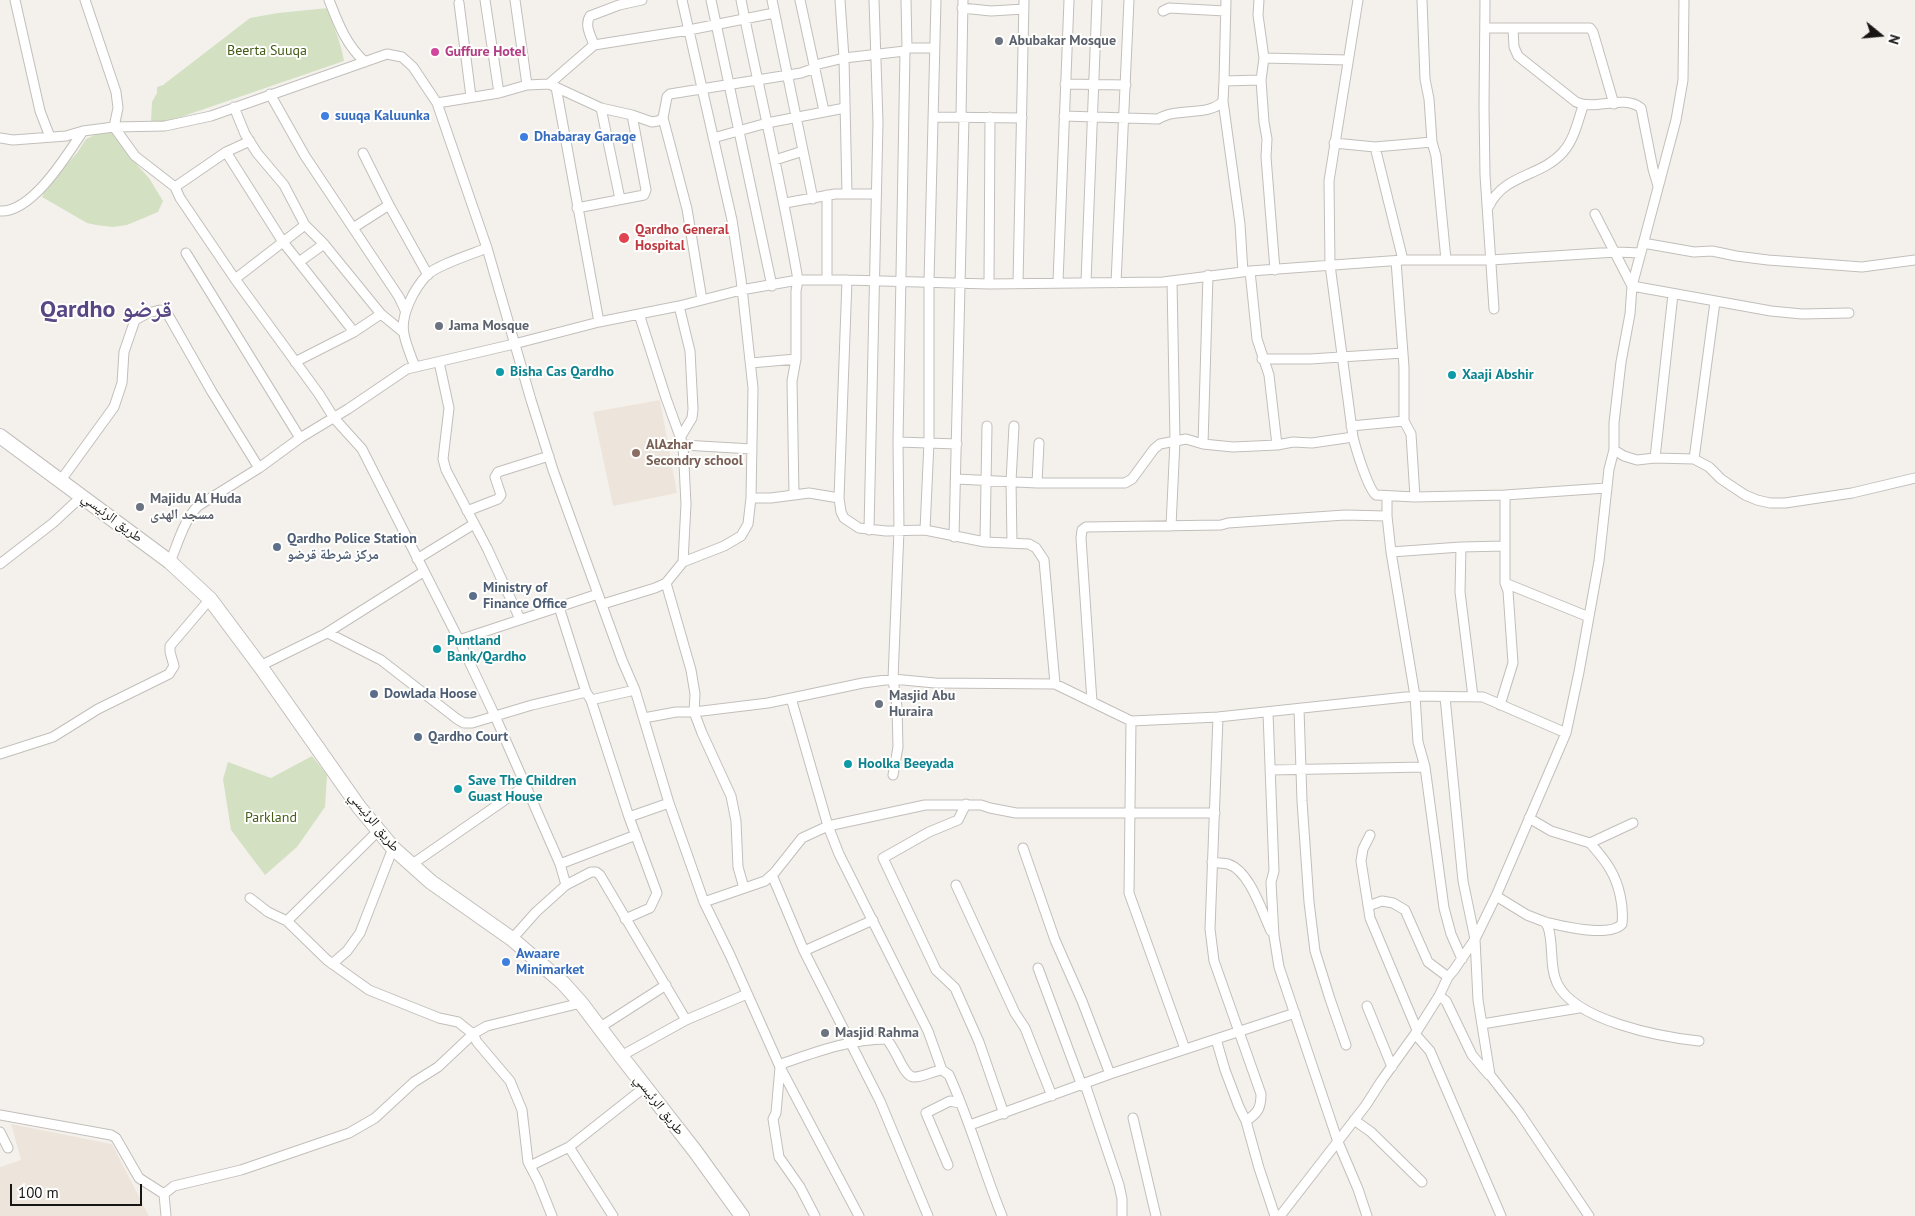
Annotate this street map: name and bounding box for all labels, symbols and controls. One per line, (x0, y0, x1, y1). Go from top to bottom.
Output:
north arrow (1855, 10, 1905, 60)
text: N (1884, 32, 1904, 46)
place label: Abubakar Mosque (1009, 33, 1116, 49)
marker: Abubakar Mosque (993, 35, 1005, 47)
park label: Beerta Suuqa (227, 43, 307, 59)
place label: Guffure Hotel (445, 44, 526, 60)
marker: Guffure Hotel (429, 46, 441, 58)
place label: suuqa Kaluunka (335, 108, 430, 124)
marker: suuqa Kaluunka (319, 110, 331, 122)
place label: Dhabaray Garage (534, 129, 636, 145)
marker: Dhabaray Garage (518, 131, 530, 143)
place label: Qardho General Hospital (635, 222, 729, 254)
marker: Qardho General Hospital (617, 231, 631, 245)
district label: Qardho قرضو (40, 296, 172, 324)
place label: Jama Mosque (449, 318, 529, 334)
marker: Jama Mosque (433, 320, 445, 332)
place label: Bisha Cas Qardho (510, 364, 614, 380)
marker: Bisha Cas Qardho (494, 366, 506, 378)
place label: Xaaji Abshir (1462, 367, 1534, 383)
marker: Xaaji Abshir (1446, 369, 1458, 381)
place label: AlAzhar Secondry school (646, 437, 743, 470)
marker: AlAzhar Secondry school (630, 447, 642, 459)
street label: طريق الرئيسي (78, 490, 146, 546)
place label: Majidu Al Huda مسجد الهدى (150, 491, 242, 524)
marker: Majidu Al Huda مسجد الهدى (134, 501, 146, 513)
place label: Qardho Police Station مركز شرطة قرضو (287, 531, 417, 564)
marker: Qardho Police Station مركز شرطة قرضو (271, 541, 283, 553)
place label: Ministry of Finance Office (483, 580, 567, 612)
marker: Ministry of Finance Office (467, 590, 479, 602)
place label: Puntland Bank/Qardho (447, 633, 526, 666)
marker: Puntland Bank/Qardho (431, 643, 443, 655)
place label: Dowlada Hoose (384, 686, 477, 702)
marker: Dowlada Hoose (368, 688, 380, 700)
place label: Masjid Abu Huraira (889, 688, 955, 720)
marker: Masjid Abu Huraira (873, 698, 885, 710)
place label: Qardho Court (428, 729, 508, 745)
marker: Qardho Court (412, 731, 424, 743)
place label: Hoolka Beeyada (858, 756, 954, 772)
marker: Hoolka Beeyada (842, 758, 854, 770)
place label: Save The Children Guast House (468, 773, 576, 806)
marker: Save The Children Guast House (452, 783, 464, 795)
street label: طريق الرئيسي (345, 789, 403, 855)
park label: Parkland (245, 810, 297, 826)
place label: Awaare Minimarket (516, 946, 584, 979)
marker: Awaare Minimarket (500, 956, 512, 968)
place label: Masjid Rahma (835, 1025, 919, 1041)
marker: Masjid Rahma (819, 1027, 831, 1039)
street label: طريق الرئيسي (630, 1071, 688, 1139)
scale bar (12, 1174, 145, 1206)
text: 100 m (18, 1183, 59, 1202)

